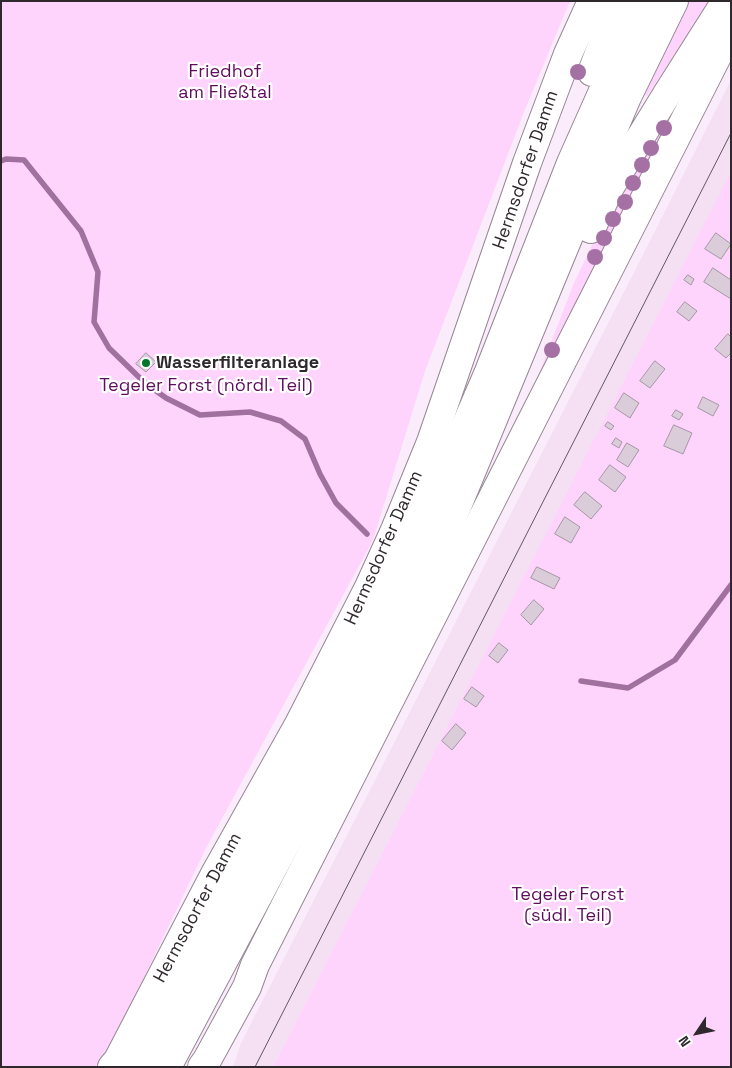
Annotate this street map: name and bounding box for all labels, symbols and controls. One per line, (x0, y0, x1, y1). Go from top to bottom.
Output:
park label: Friedhof am Fließtal (178, 61, 272, 104)
street label: Hermsdorfer Damm (489, 88, 563, 252)
place label: Wasserfilteranlage (156, 352, 319, 374)
marker: Wasserfilteranlage (140, 357, 152, 369)
park label: Tegeler Forst (nördl. Teil) (99, 375, 313, 397)
street label: Hermsdorfer Damm (340, 468, 428, 628)
street label: Hermsdorfer Damm (149, 829, 247, 987)
park label: Tegeler Forst (südl. Teil) (511, 884, 625, 926)
north arrow (672, 1008, 722, 1058)
text: N (674, 1032, 695, 1050)

